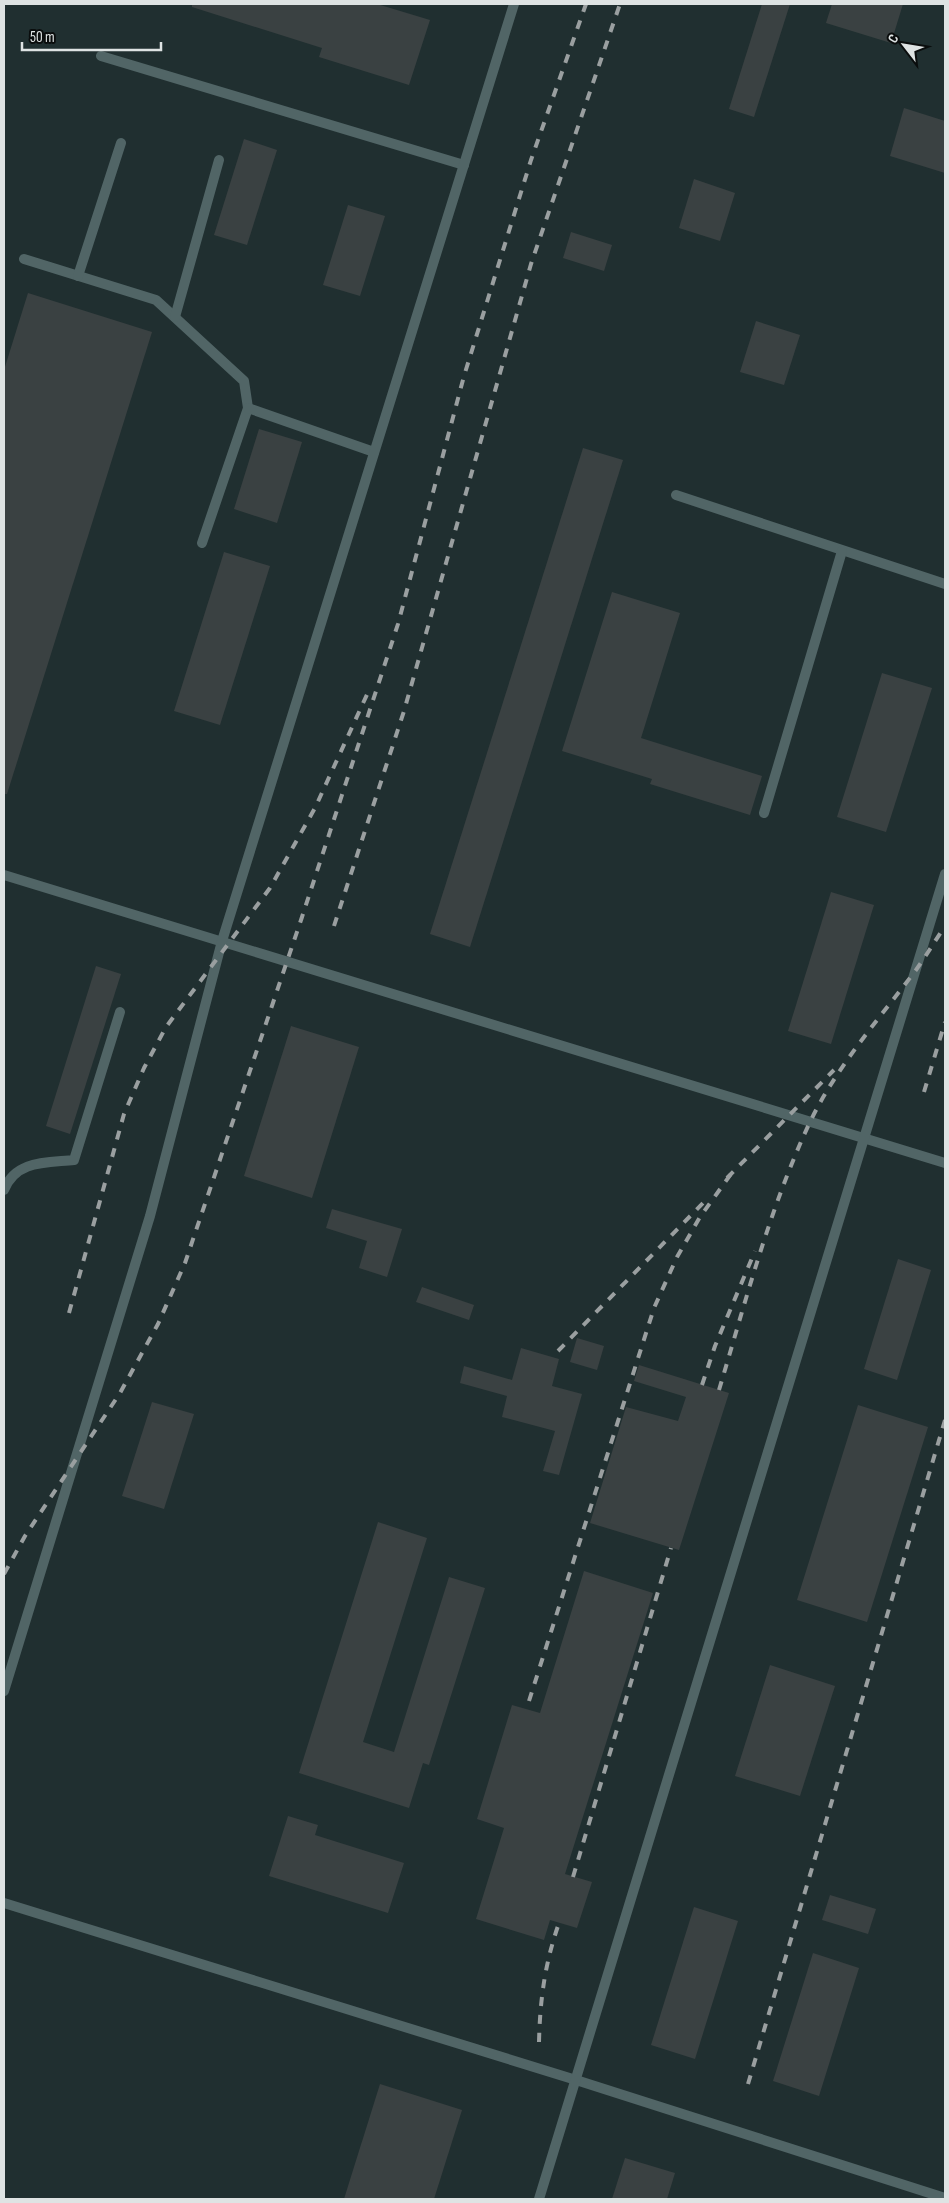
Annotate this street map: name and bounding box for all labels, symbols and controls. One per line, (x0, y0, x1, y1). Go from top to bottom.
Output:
scale bar (22, 20, 161, 52)
north arrow (879, 20, 929, 70)
text: 50 m (30, 28, 55, 47)
text: С (884, 31, 902, 46)

